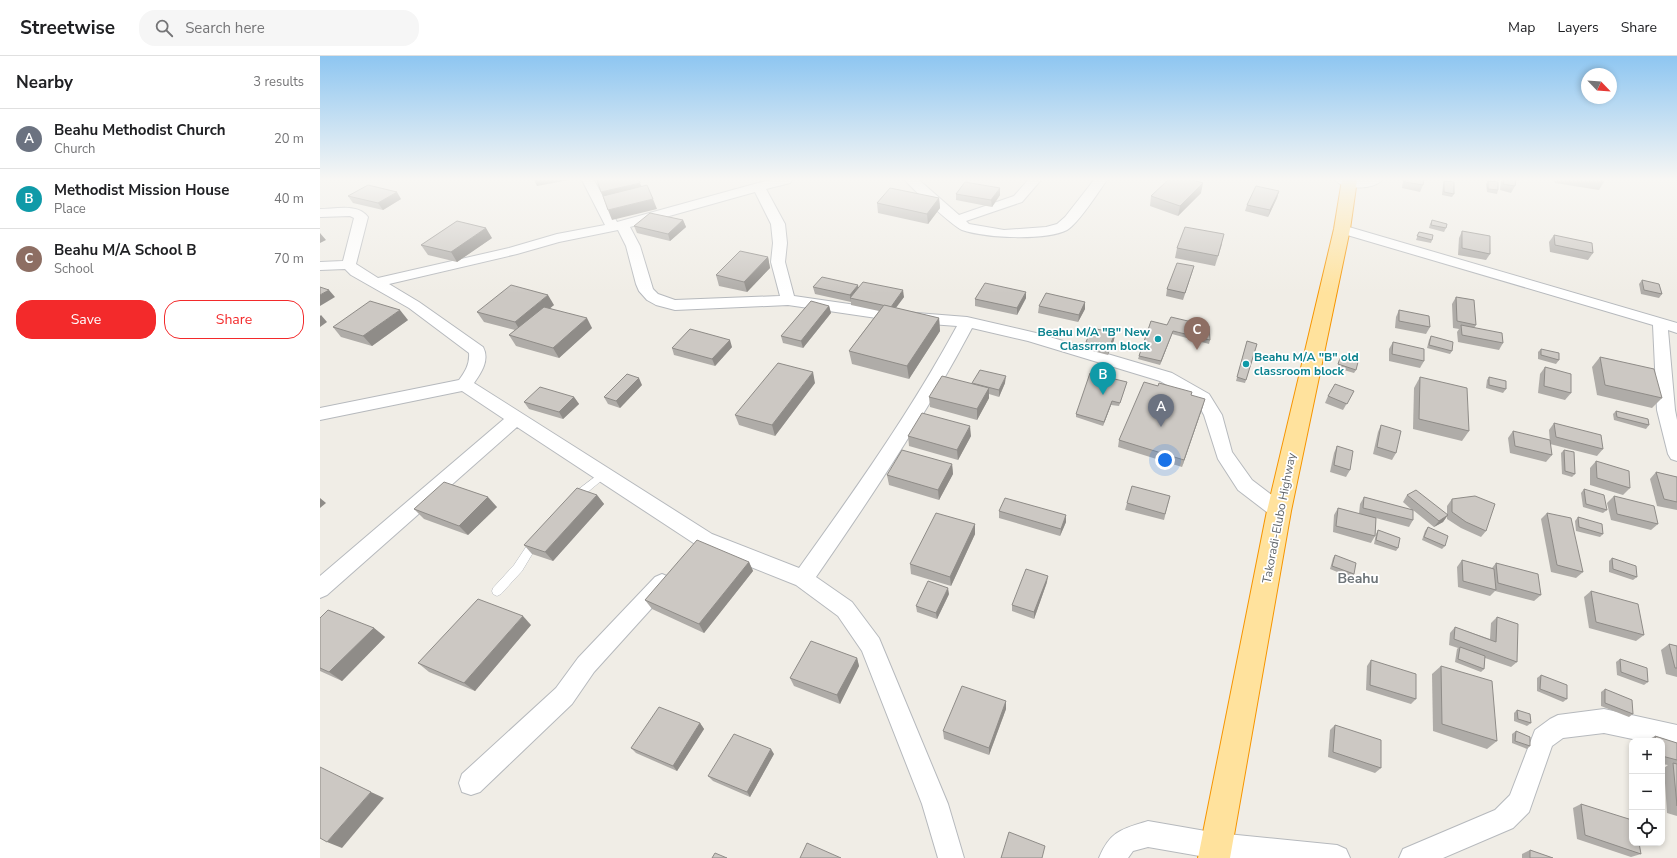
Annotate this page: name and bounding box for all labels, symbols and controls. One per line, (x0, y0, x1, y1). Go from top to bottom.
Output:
search box (139, 10, 419, 46)
text: Streetwise (20, 15, 115, 41)
icon: search (153, 17, 175, 39)
text: Search here (185, 18, 265, 38)
text: Map (1508, 18, 1535, 37)
text: Layers (1557, 18, 1599, 37)
text: Share (1621, 18, 1657, 37)
north arrow (1581, 68, 1617, 104)
text: Nearby (16, 71, 73, 94)
text: 3 results (253, 73, 304, 91)
text: Beahu Methodist Church (54, 120, 226, 140)
text: A (24, 130, 34, 148)
text: 20 m (274, 130, 304, 148)
text: Church (54, 140, 95, 158)
text: Methodist Mission House (54, 180, 229, 200)
text: B (25, 190, 33, 208)
text: 40 m (274, 190, 304, 208)
text: Place (54, 200, 86, 218)
text: Beahu M/A School B (54, 240, 197, 260)
text: C (25, 250, 33, 268)
text: 70 m (274, 250, 304, 268)
text: School (54, 260, 94, 278)
button: Save (16, 300, 156, 339)
button: Share (164, 300, 304, 339)
pin: C (1184, 317, 1210, 350)
place label: Beahu M/A "B" New Classrrom block (1038, 324, 1151, 354)
marker: Beahu M/A "B" New Classrrom block (1153, 334, 1163, 344)
place label: Beahu M/A "B" old classroom block (1254, 349, 1359, 379)
marker: Beahu M/A "B" old classroom block (1241, 359, 1251, 369)
pin: B (1090, 362, 1116, 395)
pin: A (1148, 394, 1174, 427)
your location (1155, 450, 1175, 470)
street label: Takoradi-Elubo Highway (1258, 450, 1300, 585)
district label: Beahu (1337, 569, 1379, 588)
map controls (1629, 738, 1665, 846)
button: + (1629, 738, 1665, 774)
button: − (1629, 774, 1665, 810)
button: locate (1629, 810, 1665, 846)

